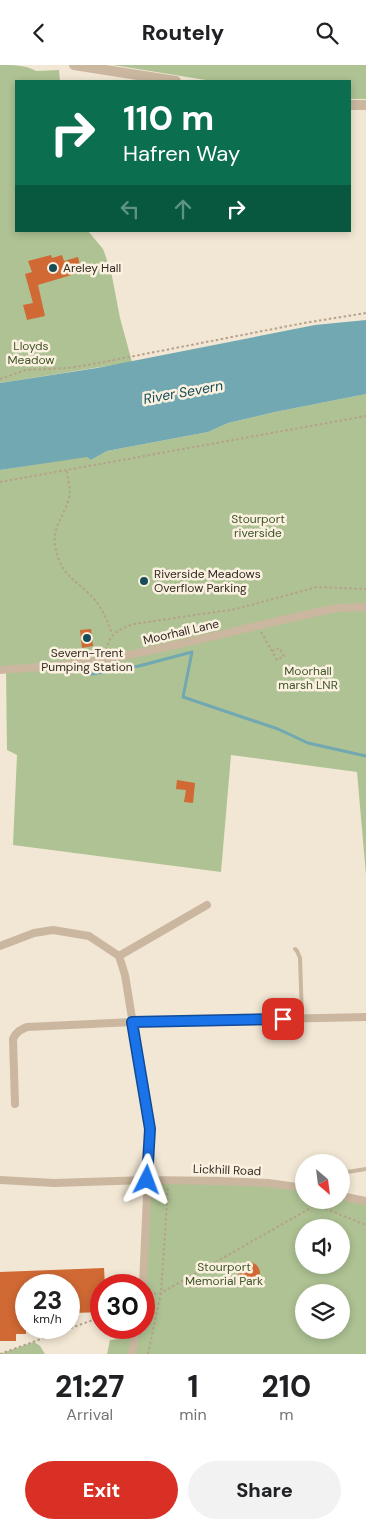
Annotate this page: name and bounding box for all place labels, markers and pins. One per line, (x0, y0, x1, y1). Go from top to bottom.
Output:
place label: Areley Hall (63, 260, 121, 276)
marker: Areley Hall (47, 262, 59, 274)
place label: Riverside Meadows Overflow Parking (154, 566, 261, 596)
marker: Riverside Meadows Overflow Parking (138, 575, 150, 587)
marker: Severn-Trent Pumping Station (81, 632, 93, 644)
place label: Severn-Trent Pumping Station (41, 645, 133, 675)
pin (262, 998, 304, 1040)

